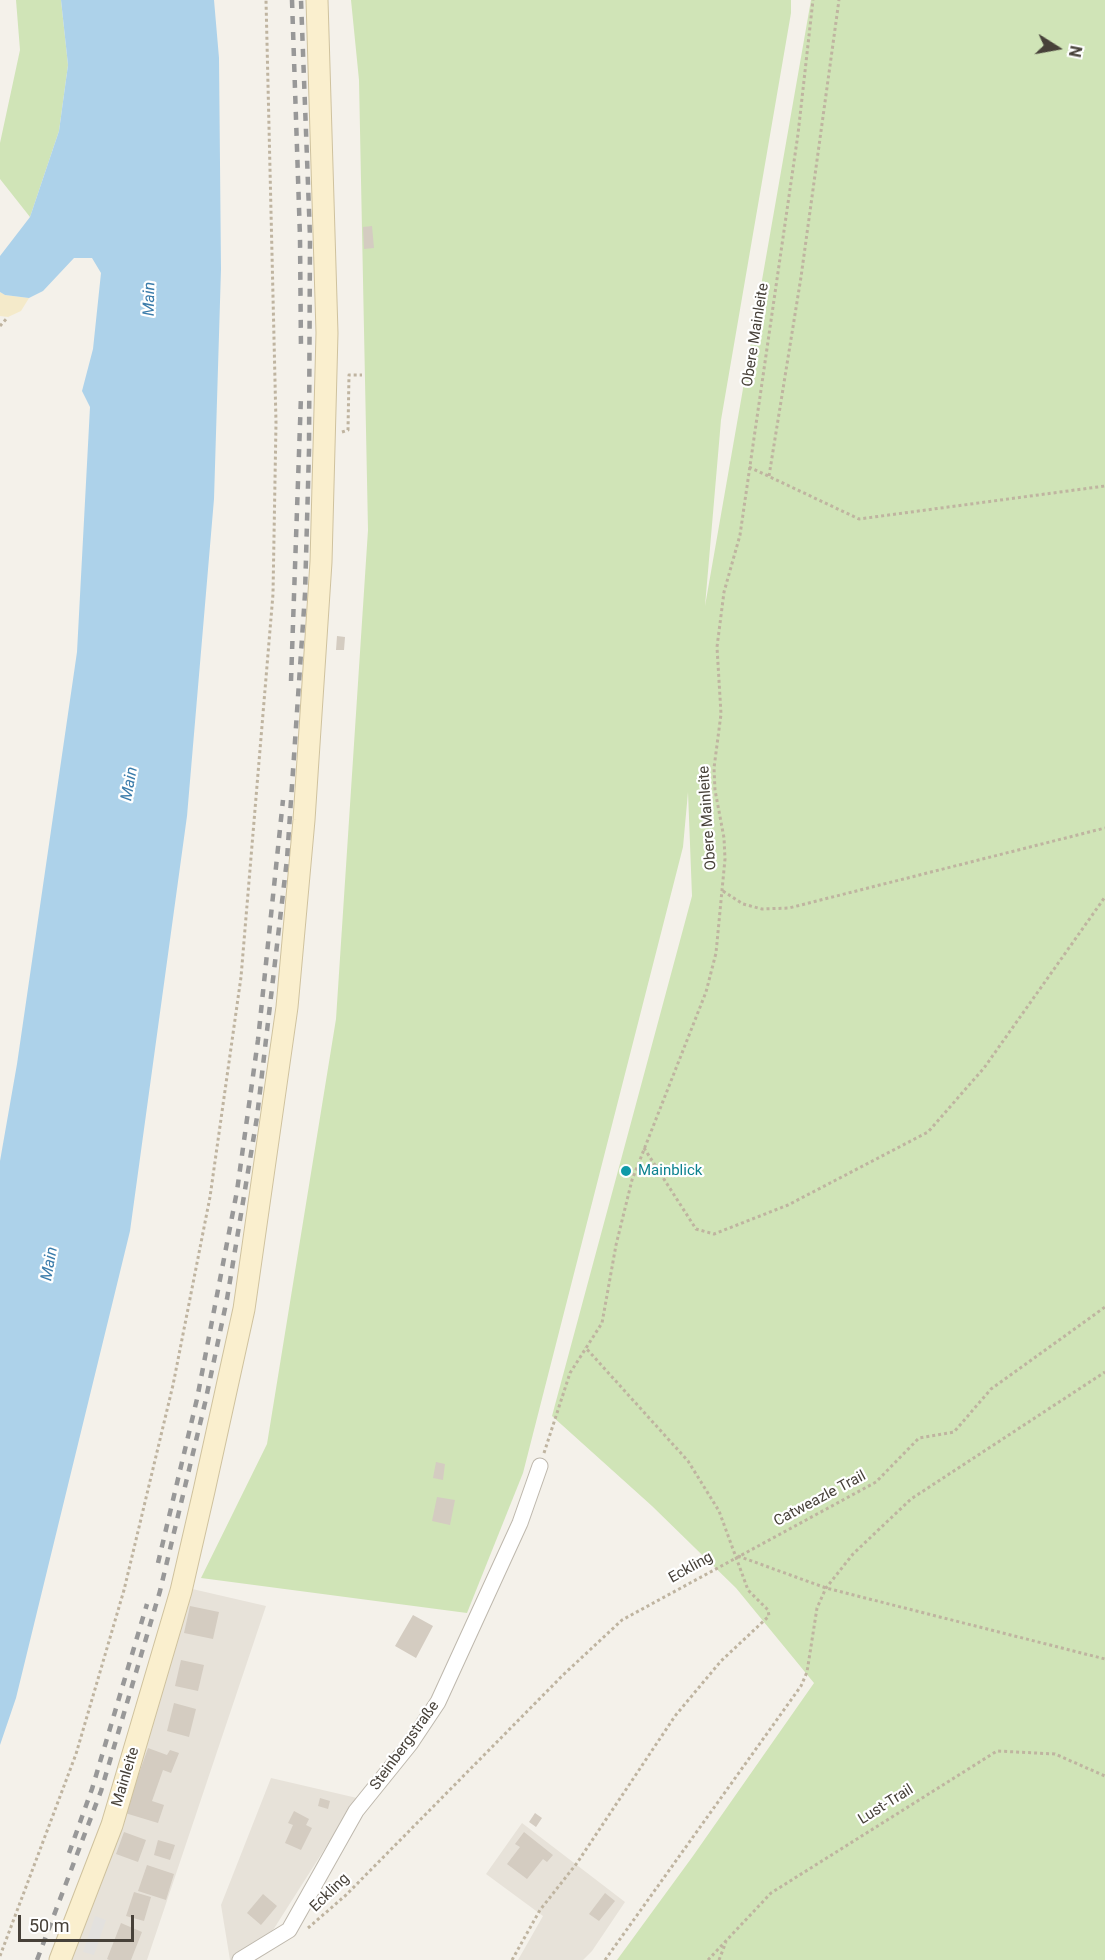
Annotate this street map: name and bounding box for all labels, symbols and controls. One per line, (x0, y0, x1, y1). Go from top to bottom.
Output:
north arrow (1027, 18, 1087, 78)
text: N (1065, 44, 1086, 59)
water label: Main (140, 282, 160, 316)
street label: Obere Mainleite (739, 282, 773, 388)
water label: Main (118, 765, 142, 803)
street label: Obere Mainleite (695, 765, 721, 871)
place label: Mainblick (638, 1162, 702, 1180)
marker: Mainblick (619, 1164, 633, 1178)
water label: Main (38, 1245, 62, 1283)
street label: Catweazle Trail (771, 1467, 869, 1531)
street label: Eckling (666, 1549, 716, 1587)
street label: Steinbergstraße (367, 1698, 443, 1794)
street label: Mainleite (108, 1745, 144, 1809)
street label: Lust-Trail (855, 1781, 917, 1829)
street label: Eckling (307, 1870, 353, 1916)
scale bar (21, 1903, 136, 1941)
text: 50 m (29, 1915, 69, 1936)

